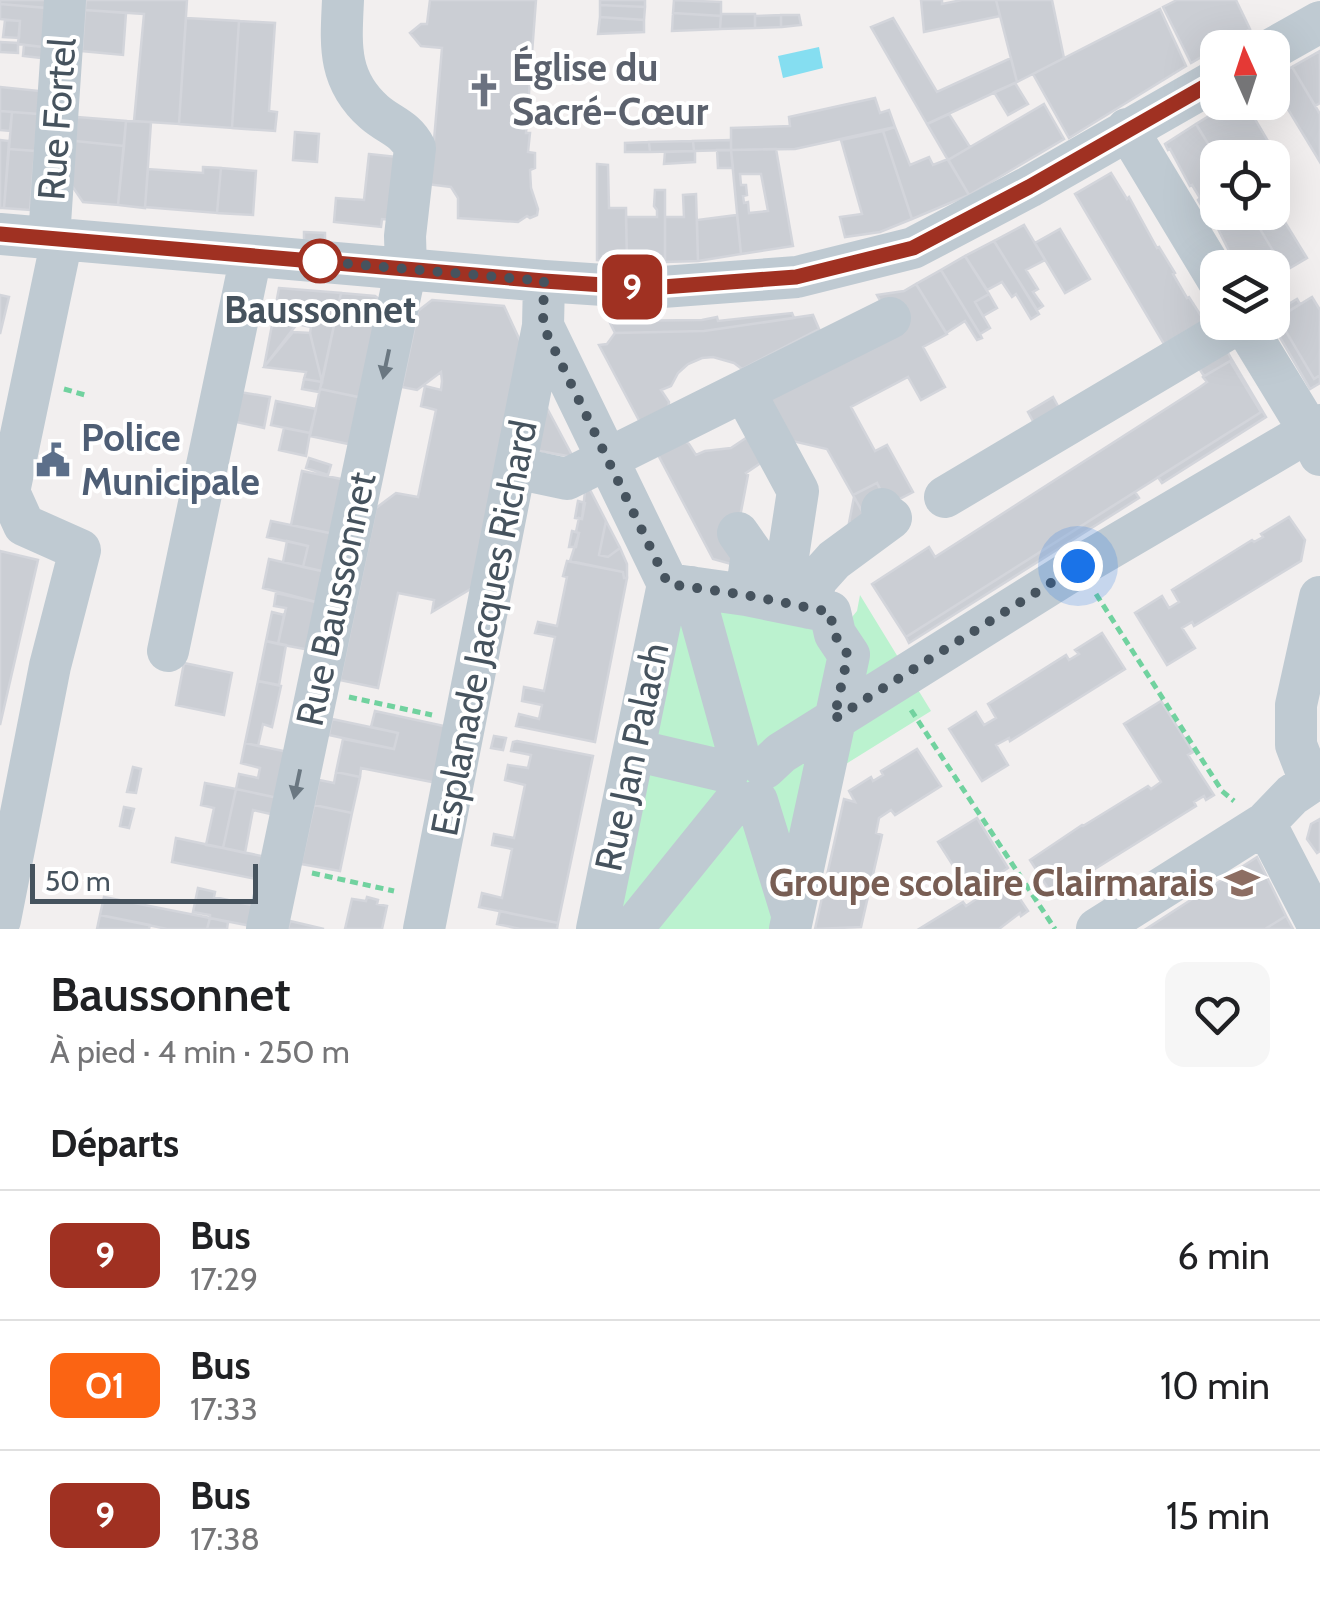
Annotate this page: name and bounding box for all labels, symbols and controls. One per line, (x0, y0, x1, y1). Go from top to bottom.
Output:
north arrow (1200, 30, 1290, 120)
map controls (1200, 30, 1290, 340)
street label: Rue Fortel (27, 36, 86, 202)
place label: Église du Sacré-Cœur (512, 44, 709, 135)
church icon: Église du Sacré-Cœur (465, 71, 503, 109)
button: locate (1200, 140, 1290, 230)
marker: Baussonnet (299, 240, 341, 282)
button: layers (1200, 250, 1290, 340)
line badge: 9 (600, 254, 664, 320)
text: 9 (622, 266, 642, 309)
place label: Baussonnet (224, 286, 416, 333)
one-way arrow (378, 349, 394, 380)
place label: Police Municipale (81, 414, 260, 505)
street label: Esplanade Jacques Richard (420, 416, 547, 840)
public building icon: Police Municipale (34, 441, 72, 479)
street label: Rue Baussonnet (286, 467, 385, 730)
your location (1053, 541, 1103, 591)
street label: Rue Jan Palach (584, 638, 679, 875)
one-way arrow (289, 769, 305, 800)
scale bar (30, 859, 258, 904)
place label: Groupe scolaire Clairmarais (769, 859, 1214, 906)
text: 50 m (45, 864, 111, 898)
school or university icon: Groupe scolaire Clairmarais (1223, 864, 1261, 902)
button: heart (1165, 962, 1270, 1067)
text: Baussonnet (50, 965, 291, 1023)
text: À pied · 4 min · 250 m (50, 1032, 350, 1071)
text: Départs (50, 1120, 179, 1167)
text: Bus (190, 1212, 251, 1259)
text: 6 min (1177, 1232, 1270, 1279)
text: 9 (95, 1234, 115, 1277)
text: 17:29 (190, 1259, 258, 1298)
text: Bus (190, 1342, 251, 1389)
text: 10 min (1160, 1362, 1270, 1409)
text: O1 (85, 1364, 125, 1407)
text: 17:33 (190, 1389, 258, 1428)
text: Bus (190, 1472, 251, 1519)
text: 15 min (1166, 1492, 1270, 1539)
text: 9 (95, 1494, 115, 1537)
text: 17:38 (190, 1519, 260, 1558)

